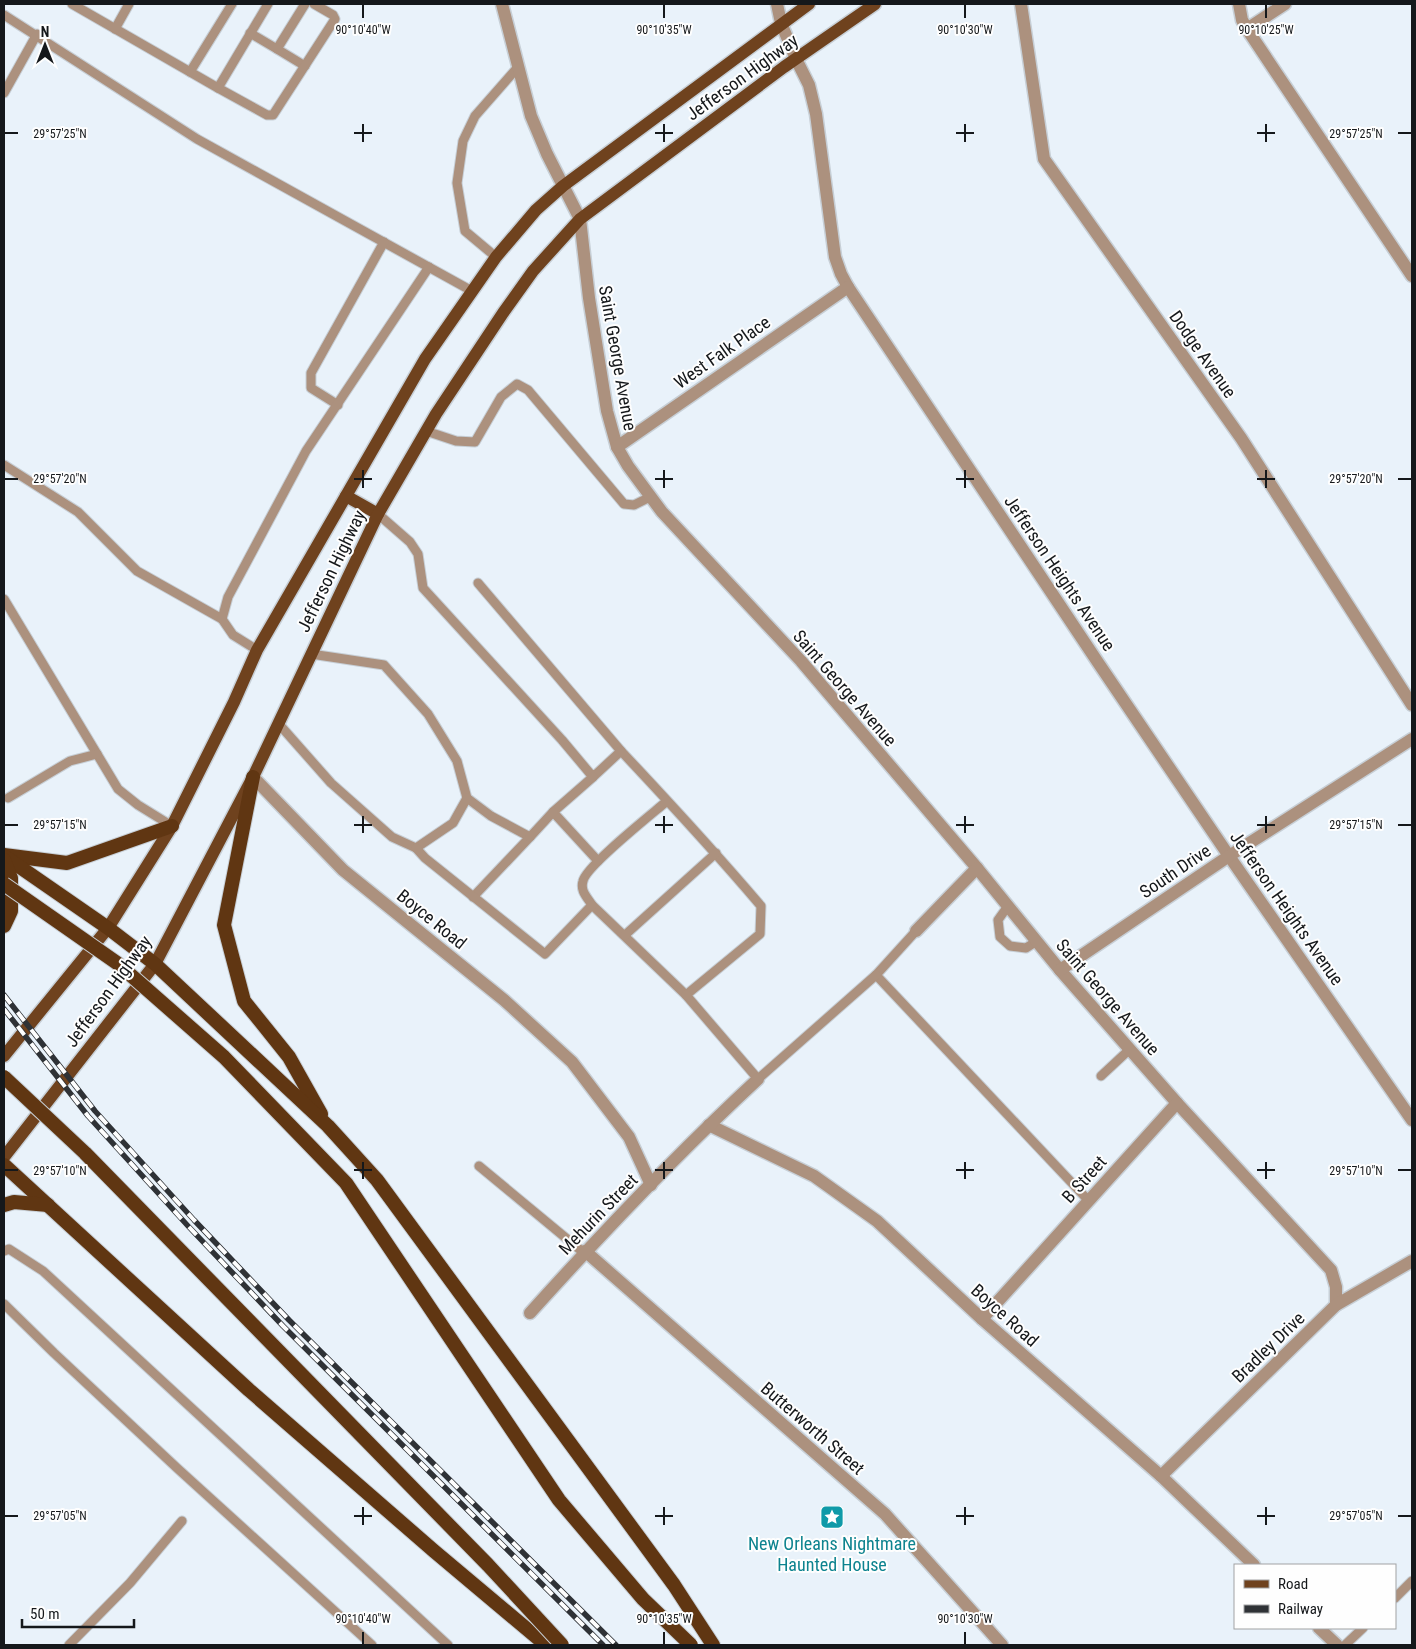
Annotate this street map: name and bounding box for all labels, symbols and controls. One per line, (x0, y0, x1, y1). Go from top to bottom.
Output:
north arrow (20, 20, 70, 70)
text: 90°10'40"W (335, 23, 391, 37)
text: 90°10'35"W (636, 23, 692, 37)
text: 90°10'30"W (937, 23, 993, 37)
text: 90°10'25"W (1238, 23, 1294, 37)
text: N (41, 24, 49, 40)
street label: Jefferson Highway (682, 29, 802, 125)
text: 29°57'25"N (33, 127, 87, 141)
text: 29°57'25"N (1329, 127, 1383, 141)
street label: Saint George Avenue (595, 284, 641, 432)
street label: Dodge Avenue (1165, 306, 1241, 402)
street label: West Falk Place (670, 311, 774, 393)
text: 29°57'20"N (33, 472, 87, 486)
text: 29°57'20"N (1329, 472, 1383, 486)
street label: Jefferson Heights Avenue (1000, 491, 1120, 655)
street label: Jefferson Highway (292, 506, 370, 635)
street label: Saint George Avenue (789, 626, 901, 750)
text: 29°57'15"N (33, 818, 87, 832)
text: 29°57'15"N (1329, 818, 1383, 832)
street label: Jefferson Heights Avenue (1226, 827, 1348, 989)
street label: South Drive (1135, 840, 1215, 902)
street label: Boyce Road (393, 885, 471, 953)
street label: Jefferson Highway (60, 931, 156, 1051)
street label: Saint George Avenue (1052, 935, 1164, 1059)
street label: B Street (1057, 1151, 1111, 1207)
text: 29°57'10"N (33, 1164, 87, 1178)
text: 29°57'10"N (1329, 1164, 1383, 1178)
street label: Mehurin Street (554, 1169, 642, 1259)
street label: Boyce Road (967, 1279, 1043, 1351)
street label: Bradley Drive (1227, 1307, 1309, 1387)
street label: Butterworth Street (757, 1377, 869, 1479)
place icon: New Orleans Nightmare Haunted House (819, 1504, 845, 1530)
text: 29°57'05"N (33, 1509, 87, 1523)
text: 29°57'05"N (1329, 1509, 1383, 1523)
place label: New Orleans Nightmare Haunted House (748, 1533, 916, 1575)
legend (1234, 1564, 1396, 1629)
text: Road (1278, 1575, 1308, 1593)
scale bar (22, 1596, 135, 1628)
text: Railway (1278, 1600, 1323, 1618)
text: 50 m (30, 1605, 60, 1623)
text: 90°10'40"W (335, 1612, 391, 1626)
text: 90°10'35"W (636, 1612, 692, 1626)
text: 90°10'30"W (937, 1612, 993, 1626)

